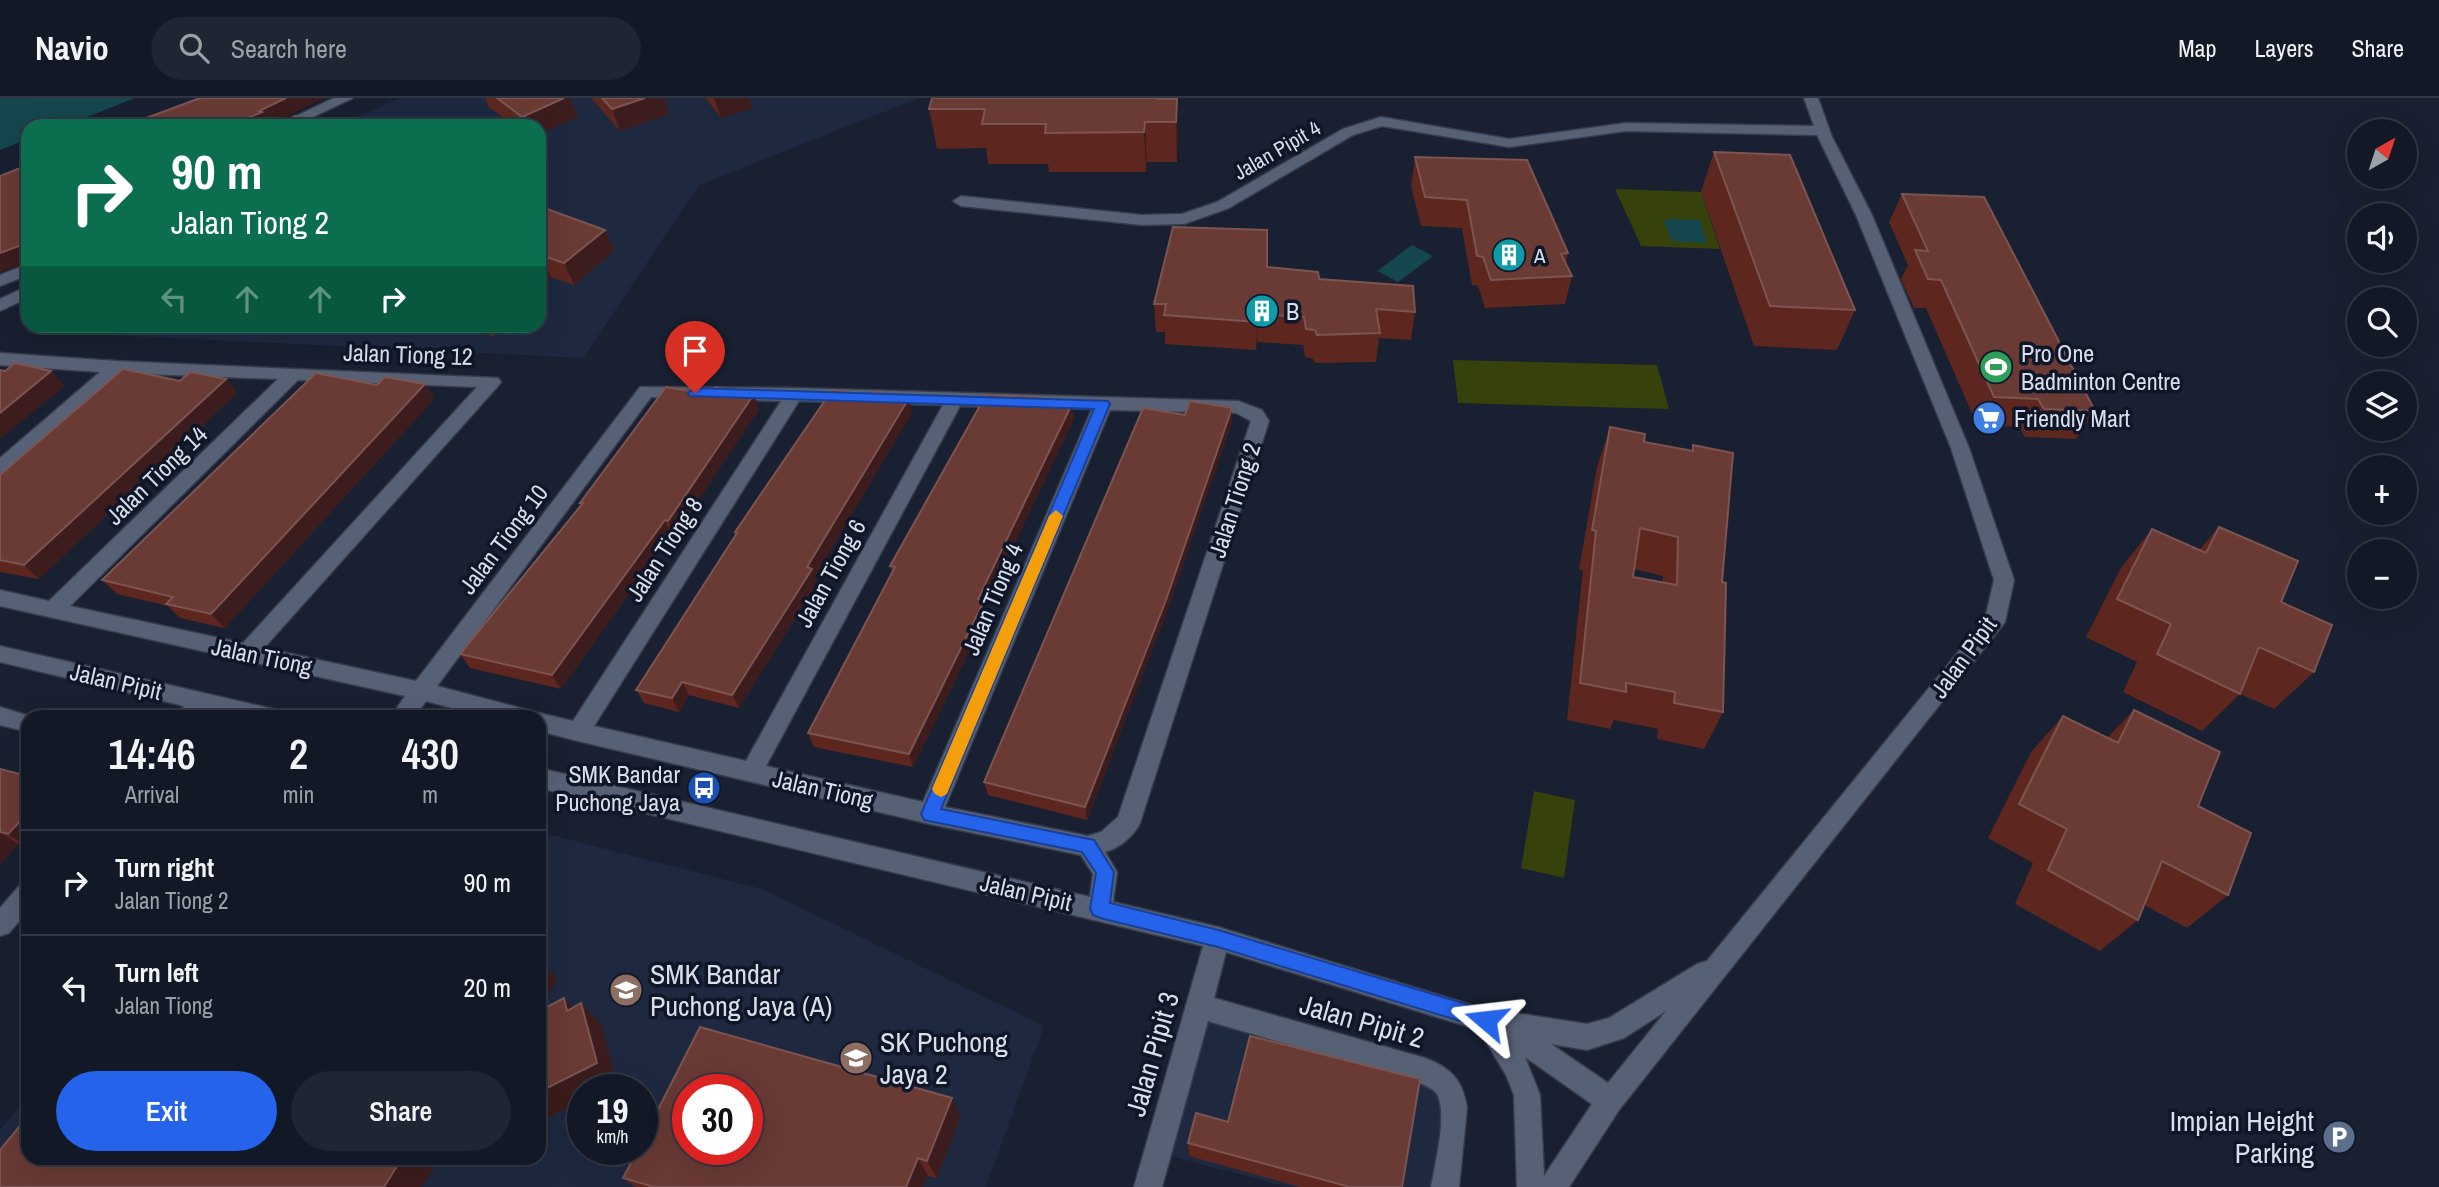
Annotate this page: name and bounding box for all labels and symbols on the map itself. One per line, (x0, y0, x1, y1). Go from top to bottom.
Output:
street label: Jalan Pipit 4 (1228, 113, 1326, 186)
north arrow (2347, 119, 2417, 189)
building icon: A (1490, 236, 1528, 274)
place label: A (1533, 241, 1546, 270)
building icon: B (1243, 292, 1281, 330)
place label: B (1286, 295, 1299, 327)
pin (665, 321, 725, 393)
street label: Jalan Tiong 12 (343, 336, 473, 372)
place label: Pro One Badminton Centre (2021, 337, 2181, 397)
sports icon: Pro One Badminton Centre (1977, 348, 2015, 386)
supermarket icon: Friendly Mart (1970, 399, 2008, 437)
place label: Friendly Mart (2014, 402, 2130, 434)
street label: Jalan Tiong 14 (98, 418, 214, 531)
street label: Jalan Tiong 2 (1200, 439, 1268, 561)
street label: Jalan Tiong 10 (451, 478, 555, 600)
street label: Jalan Tiong 8 (618, 491, 710, 607)
street label: Jalan Tiong 6 (787, 513, 873, 633)
street label: Jalan Tiong 4 (954, 538, 1030, 660)
street label: Jalan Pipit (1923, 610, 2004, 704)
street label: Jalan Tiong (209, 630, 315, 682)
street label: Jalan Pipit (67, 655, 165, 707)
place label: SMK Bandar Puchong Jaya (555, 758, 680, 818)
street label: Jalan Tiong (770, 762, 876, 816)
bus stop icon: SMK Bandar Puchong Jaya (685, 769, 723, 807)
street label: Jalan Pipit (977, 866, 1075, 918)
place label: SMK Bandar Puchong Jaya (A) (650, 955, 833, 1025)
school or university icon: SMK Bandar Puchong Jaya (A) (607, 971, 645, 1009)
position arrow (1449, 983, 1523, 1057)
street label: Jalan Pipit 2 (1295, 985, 1429, 1057)
street label: Jalan Pipit 3 (1116, 987, 1188, 1121)
place label: SK Puchong Jaya 2 (880, 1023, 1008, 1093)
school or university icon: SK Puchong Jaya 2 (837, 1039, 875, 1077)
speed limit sign: 30 (672, 1074, 763, 1165)
place label: Impian Height Parking (2170, 1102, 2314, 1172)
parking icon: Impian Height Parking (2320, 1118, 2358, 1156)

